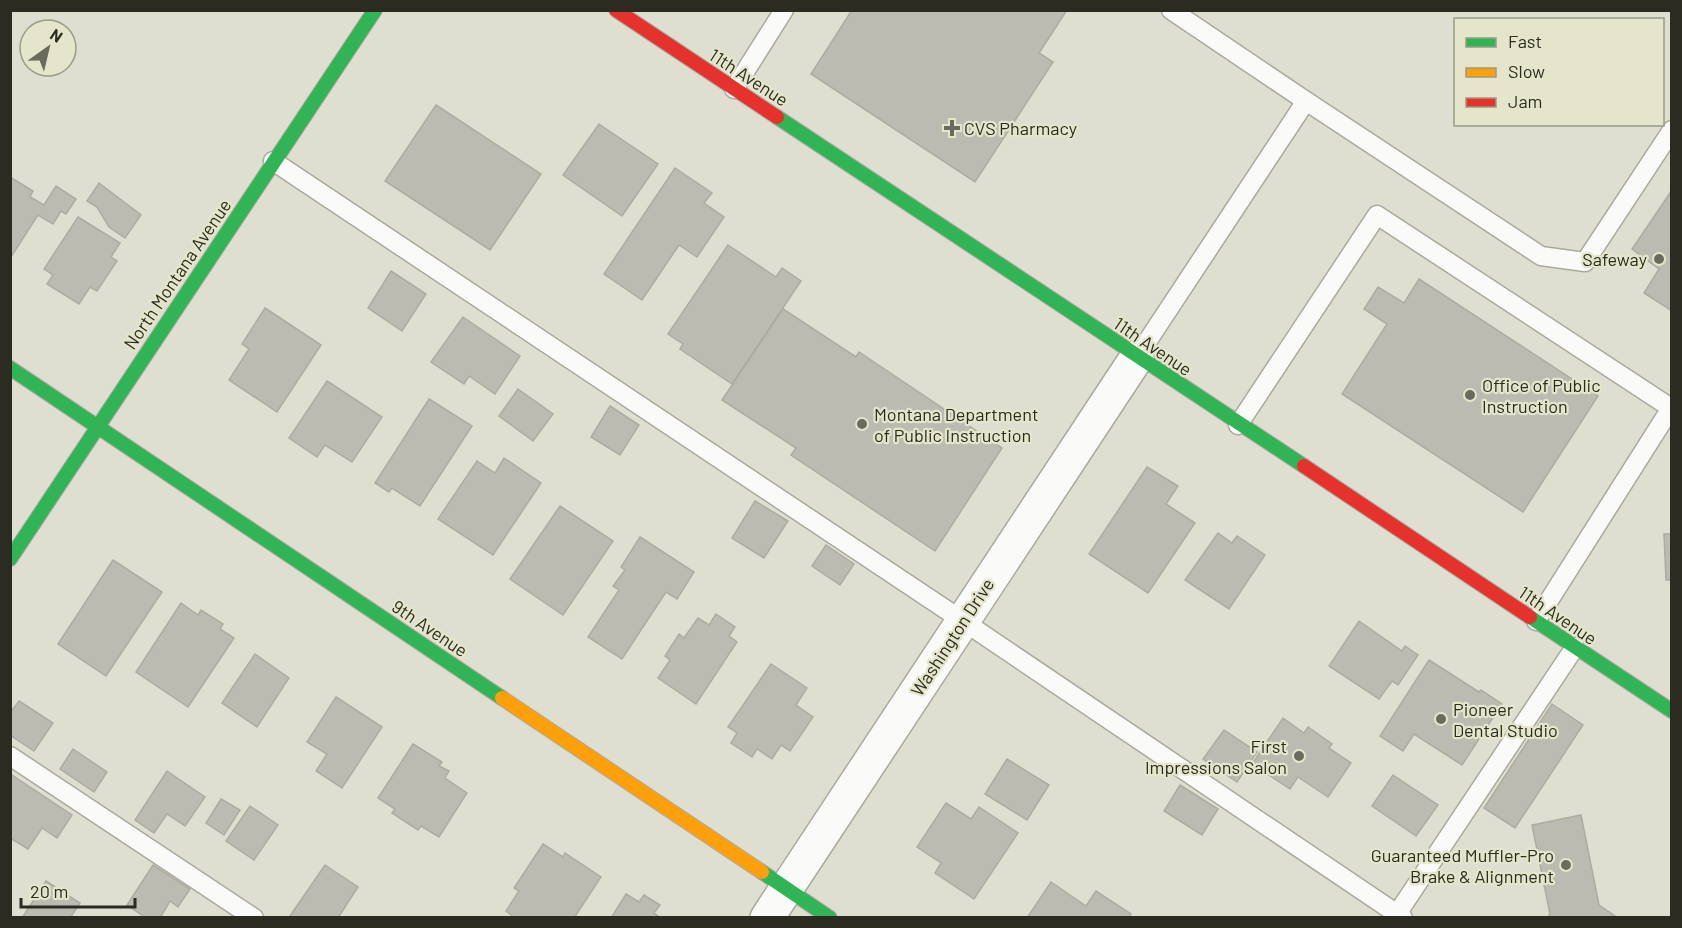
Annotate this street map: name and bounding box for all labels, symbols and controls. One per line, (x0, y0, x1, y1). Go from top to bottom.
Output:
north arrow (18, 18, 78, 78)
legend (1454, 18, 1664, 126)
text: N (47, 24, 66, 46)
text: Fast (1508, 30, 1542, 52)
street label: 11th Avenue (705, 43, 793, 111)
text: Slow (1508, 60, 1545, 82)
text: Jam (1508, 90, 1542, 112)
place label: CVS Pharmacy (964, 117, 1077, 139)
marker: CVS Pharmacy (945, 121, 959, 135)
street label: North Montana Avenue (119, 195, 235, 353)
place label: Safeway (1582, 248, 1647, 270)
marker: Safeway (1652, 252, 1666, 266)
street label: 11th Avenue (1110, 312, 1196, 380)
place label: Office of Public Instruction (1482, 374, 1601, 417)
marker: Office of Public Instruction (1463, 388, 1477, 402)
place label: Montana Department of Public Instruction (874, 403, 1038, 446)
marker: Montana Department of Public Instruction (855, 417, 869, 431)
street label: Washington Drive (906, 574, 998, 700)
street label: 11th Avenue (1515, 581, 1601, 649)
street label: 9th Avenue (388, 595, 472, 661)
place label: Pioneer Dental Studio (1453, 698, 1558, 741)
marker: Pioneer Dental Studio (1434, 712, 1448, 726)
place label: First Impressions Salon (1145, 735, 1287, 778)
marker: First Impressions Salon (1292, 749, 1306, 763)
place label: Guaranteed Muffler-Pro Brake & Alignment (1371, 844, 1554, 887)
marker: Guaranteed Muffler-Pro Brake & Alignment (1559, 858, 1573, 872)
scale bar (21, 871, 135, 909)
text: 20 m (30, 880, 68, 902)

